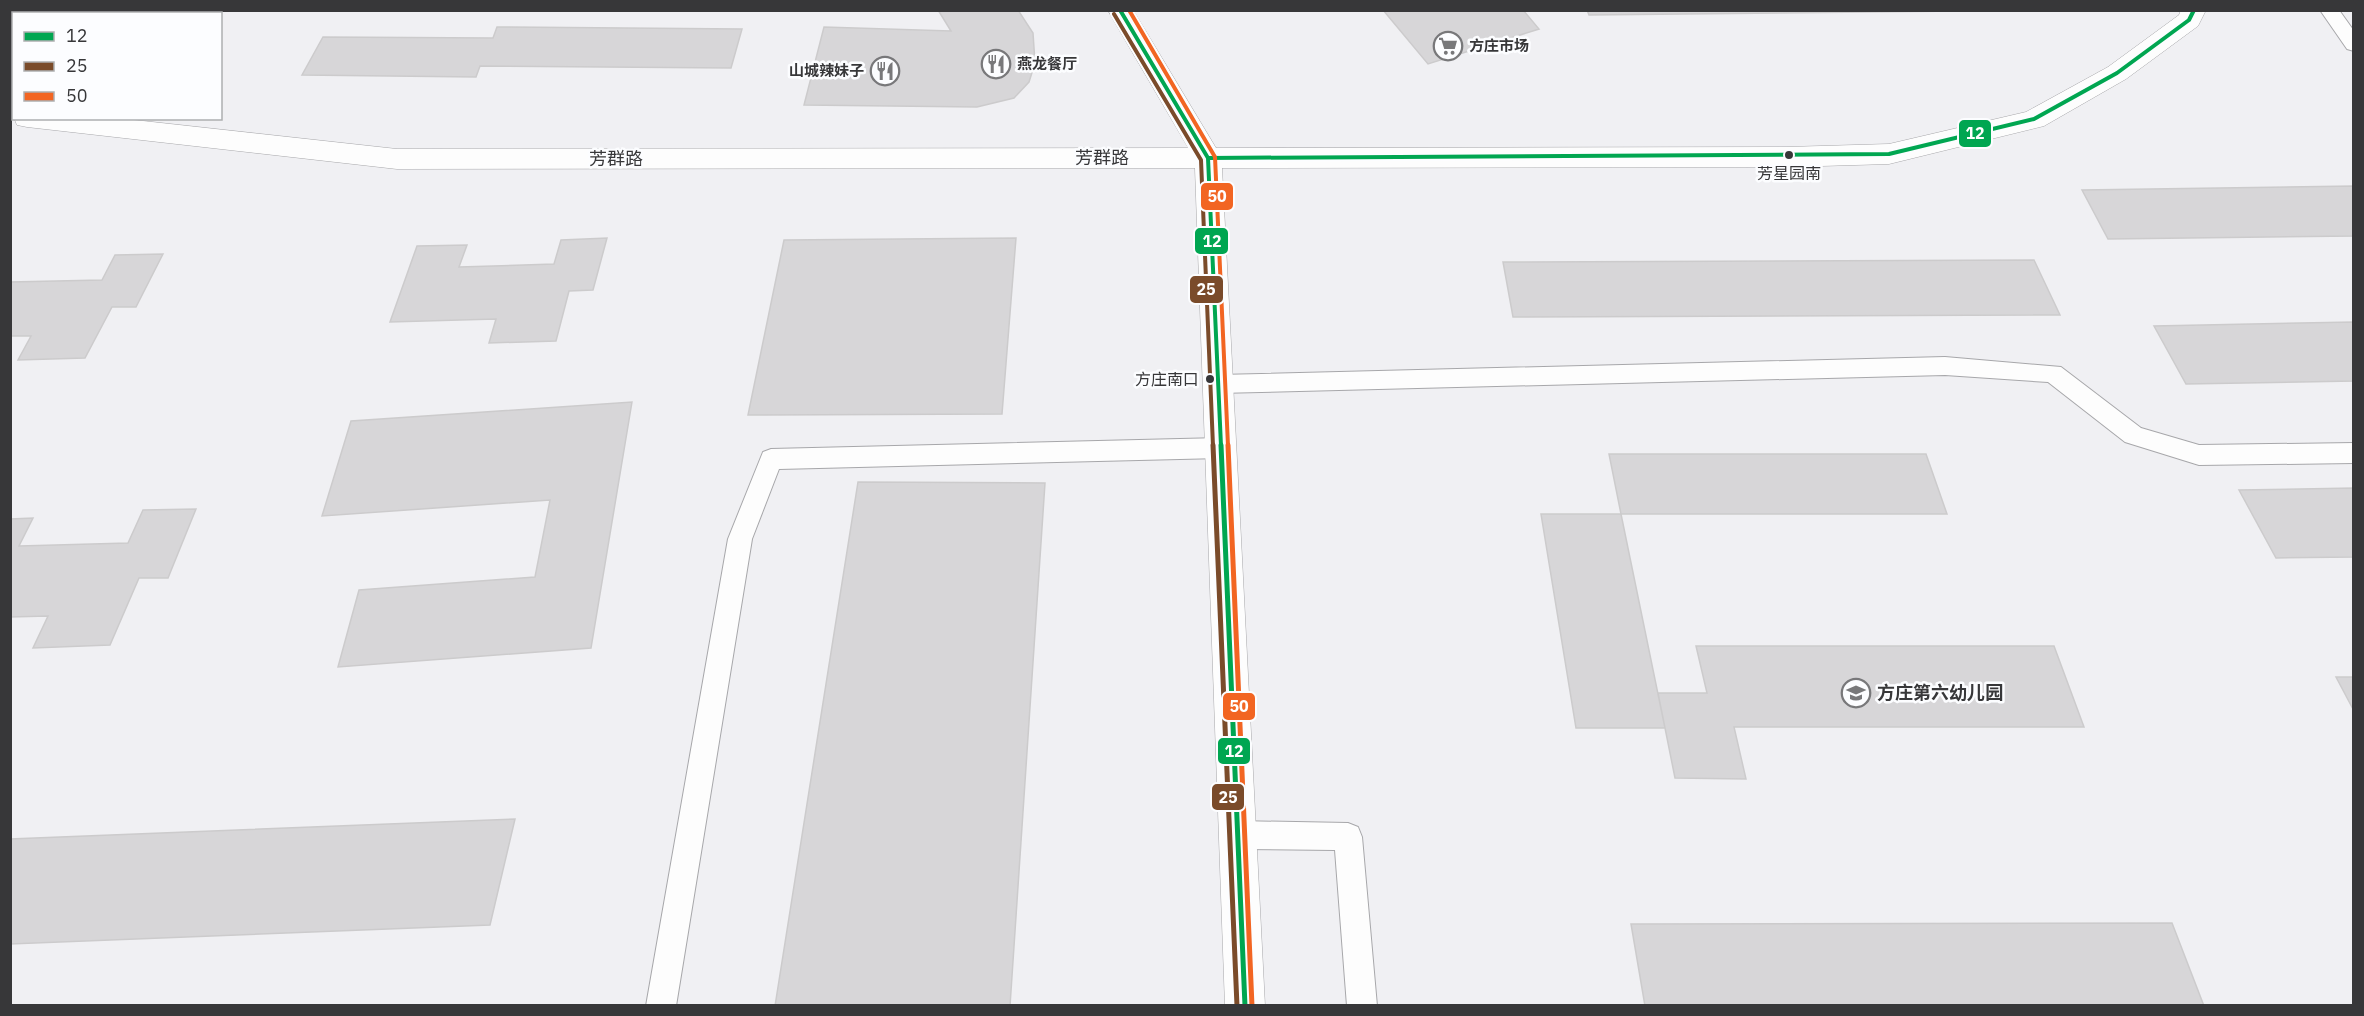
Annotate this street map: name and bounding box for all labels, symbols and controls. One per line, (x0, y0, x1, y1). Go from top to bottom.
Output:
legend (12, 12, 222, 120)
text: 12 (66, 24, 88, 47)
supermarket icon: 方庄市场 (1432, 30, 1464, 62)
place label: 方庄市场 (1469, 36, 1529, 55)
restaurant icon: 燕龙餐厅 (980, 48, 1012, 80)
text: 25 (66, 54, 88, 77)
place label: 燕龙餐厅 (1017, 54, 1077, 73)
restaurant icon: 山城辣妹子 (869, 55, 901, 87)
place label: 山城辣妹子 (789, 61, 864, 80)
text: 50 (66, 84, 88, 107)
line badge: 12 (1958, 119, 1992, 148)
text: 12 (1965, 123, 1985, 143)
street label: 芳群路 (1075, 146, 1129, 169)
street label: 芳群路 (589, 147, 643, 170)
marker: 芳星园南 (1783, 149, 1795, 161)
place label: 芳星园南 (1757, 163, 1821, 183)
line badge: 50 (1200, 182, 1234, 211)
text: 50 (1207, 186, 1227, 206)
line badge: 12 (1194, 227, 1229, 255)
text: 12 (1202, 231, 1222, 251)
line badge: 25 (1189, 275, 1224, 304)
text: 25 (1196, 279, 1216, 299)
place label: 方庄南口 (1135, 369, 1199, 389)
marker: 方庄南口 (1204, 373, 1216, 385)
school or university icon: 方庄第六幼儿园 (1840, 677, 1872, 709)
place label: 方庄第六幼儿园 (1877, 681, 2003, 704)
line badge: 50 (1222, 692, 1256, 721)
text: 50 (1229, 696, 1249, 716)
line badge: 12 (1217, 737, 1251, 765)
text: 12 (1224, 741, 1244, 761)
line badge: 25 (1211, 783, 1245, 811)
text: 25 (1218, 787, 1238, 807)

